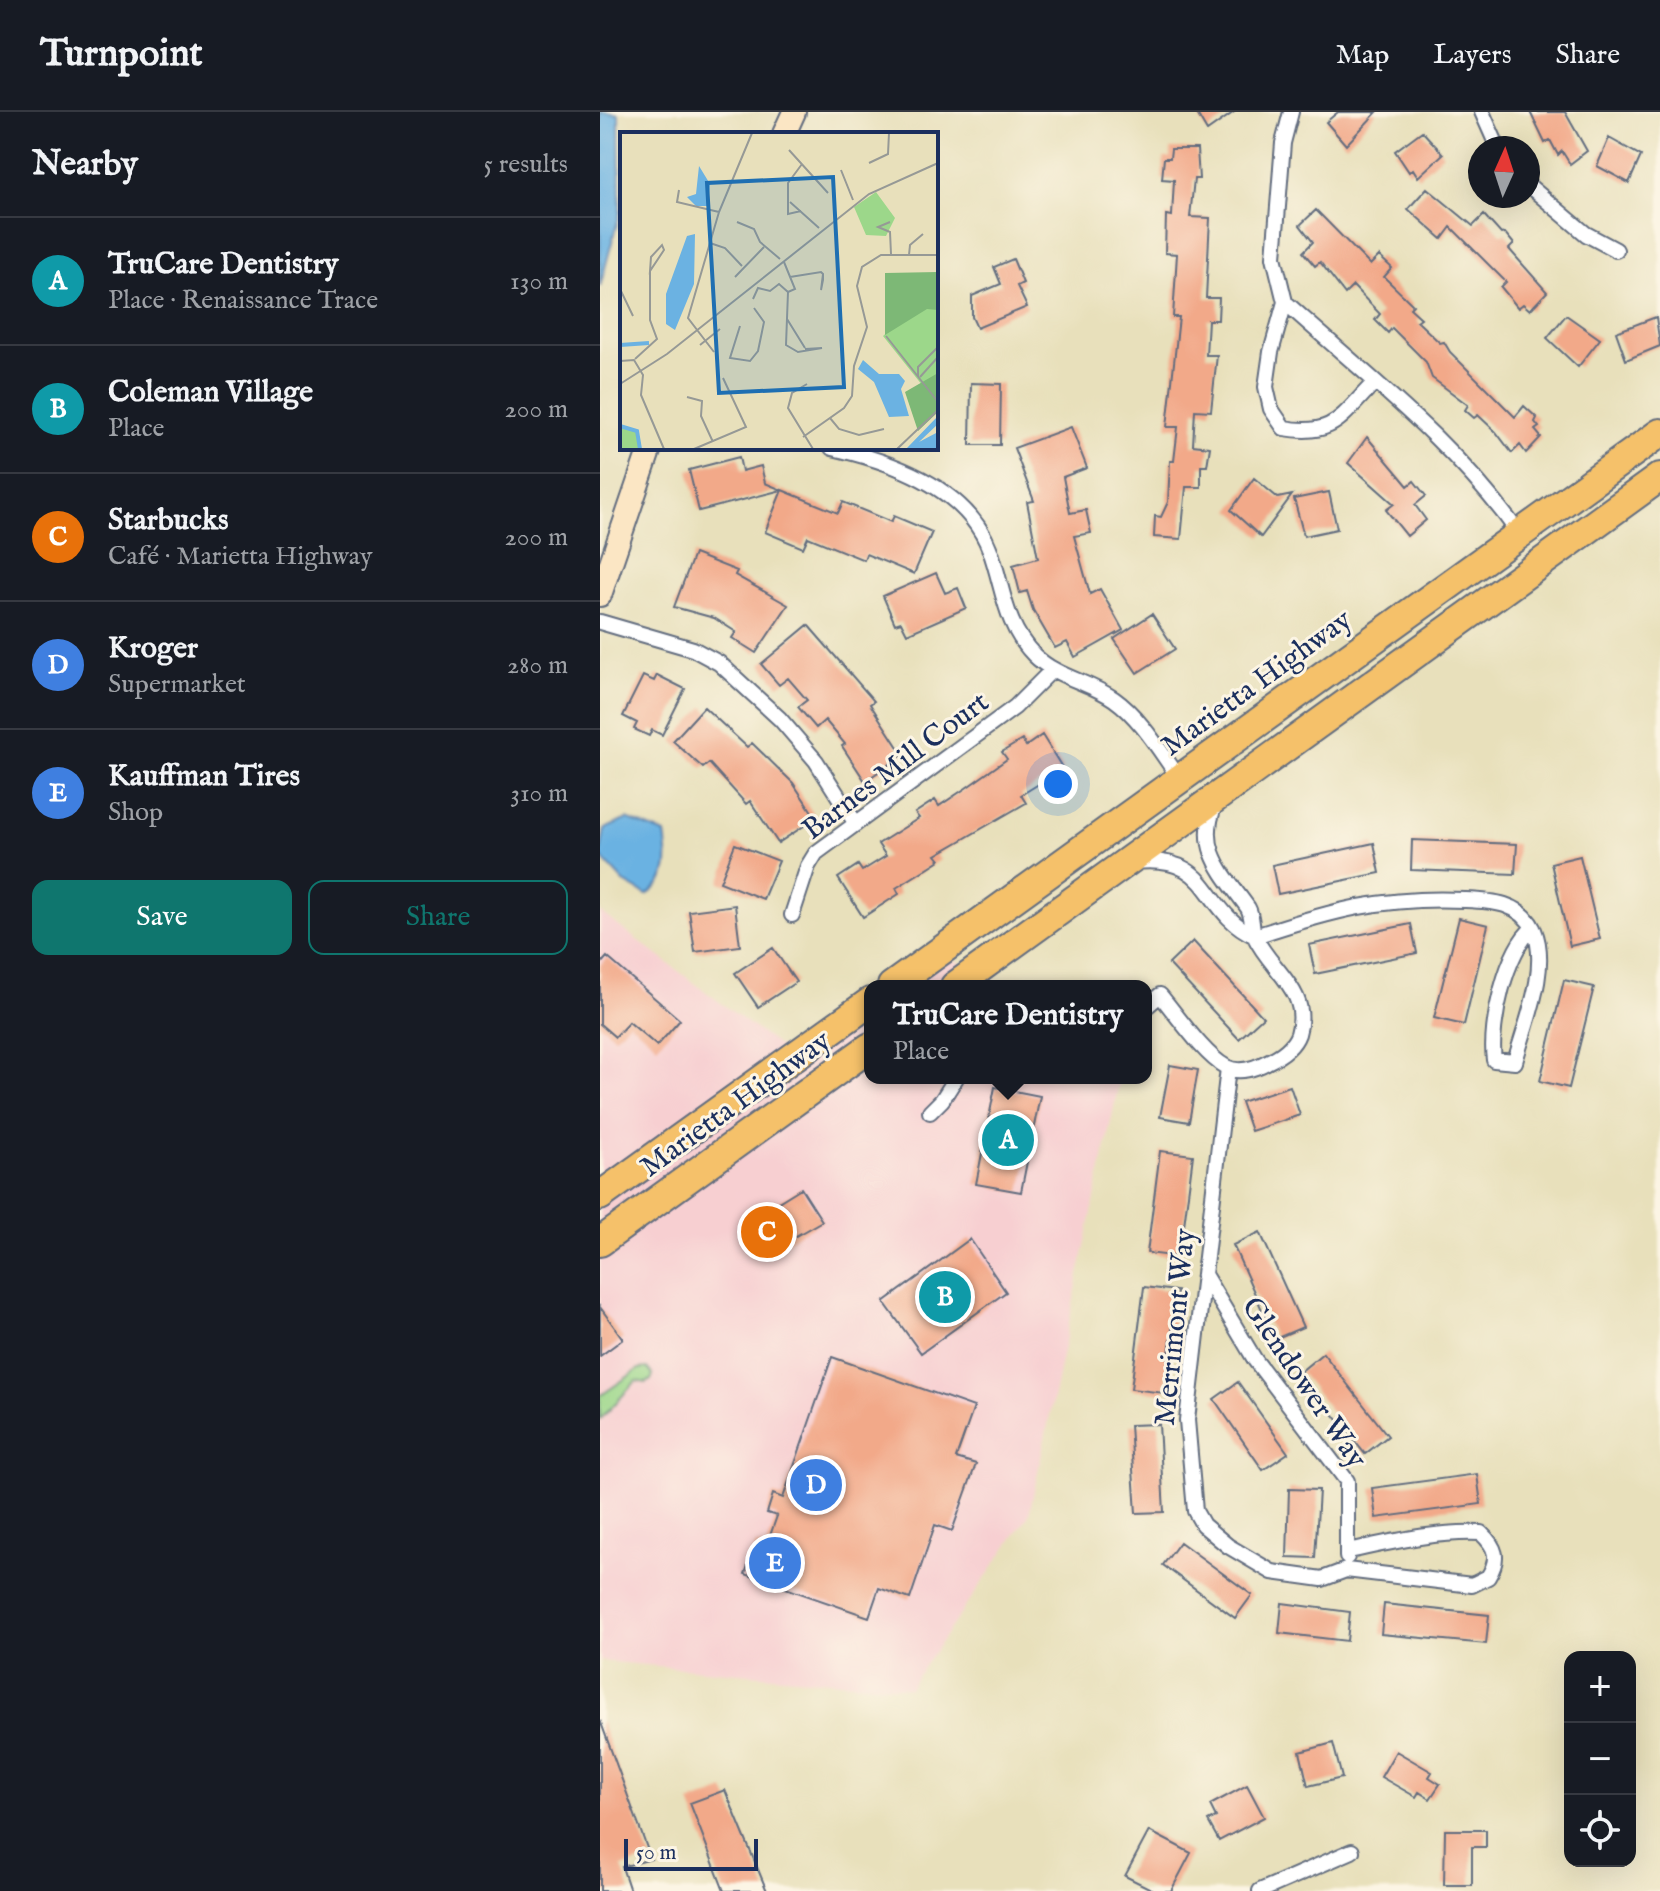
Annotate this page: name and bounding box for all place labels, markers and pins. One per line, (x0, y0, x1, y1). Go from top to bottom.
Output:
pin: A (982, 1110, 1034, 1170)
pin: C (741, 1202, 793, 1262)
pin: B (919, 1267, 971, 1327)
pin: D (790, 1455, 842, 1515)
pin: E (749, 1533, 801, 1593)

